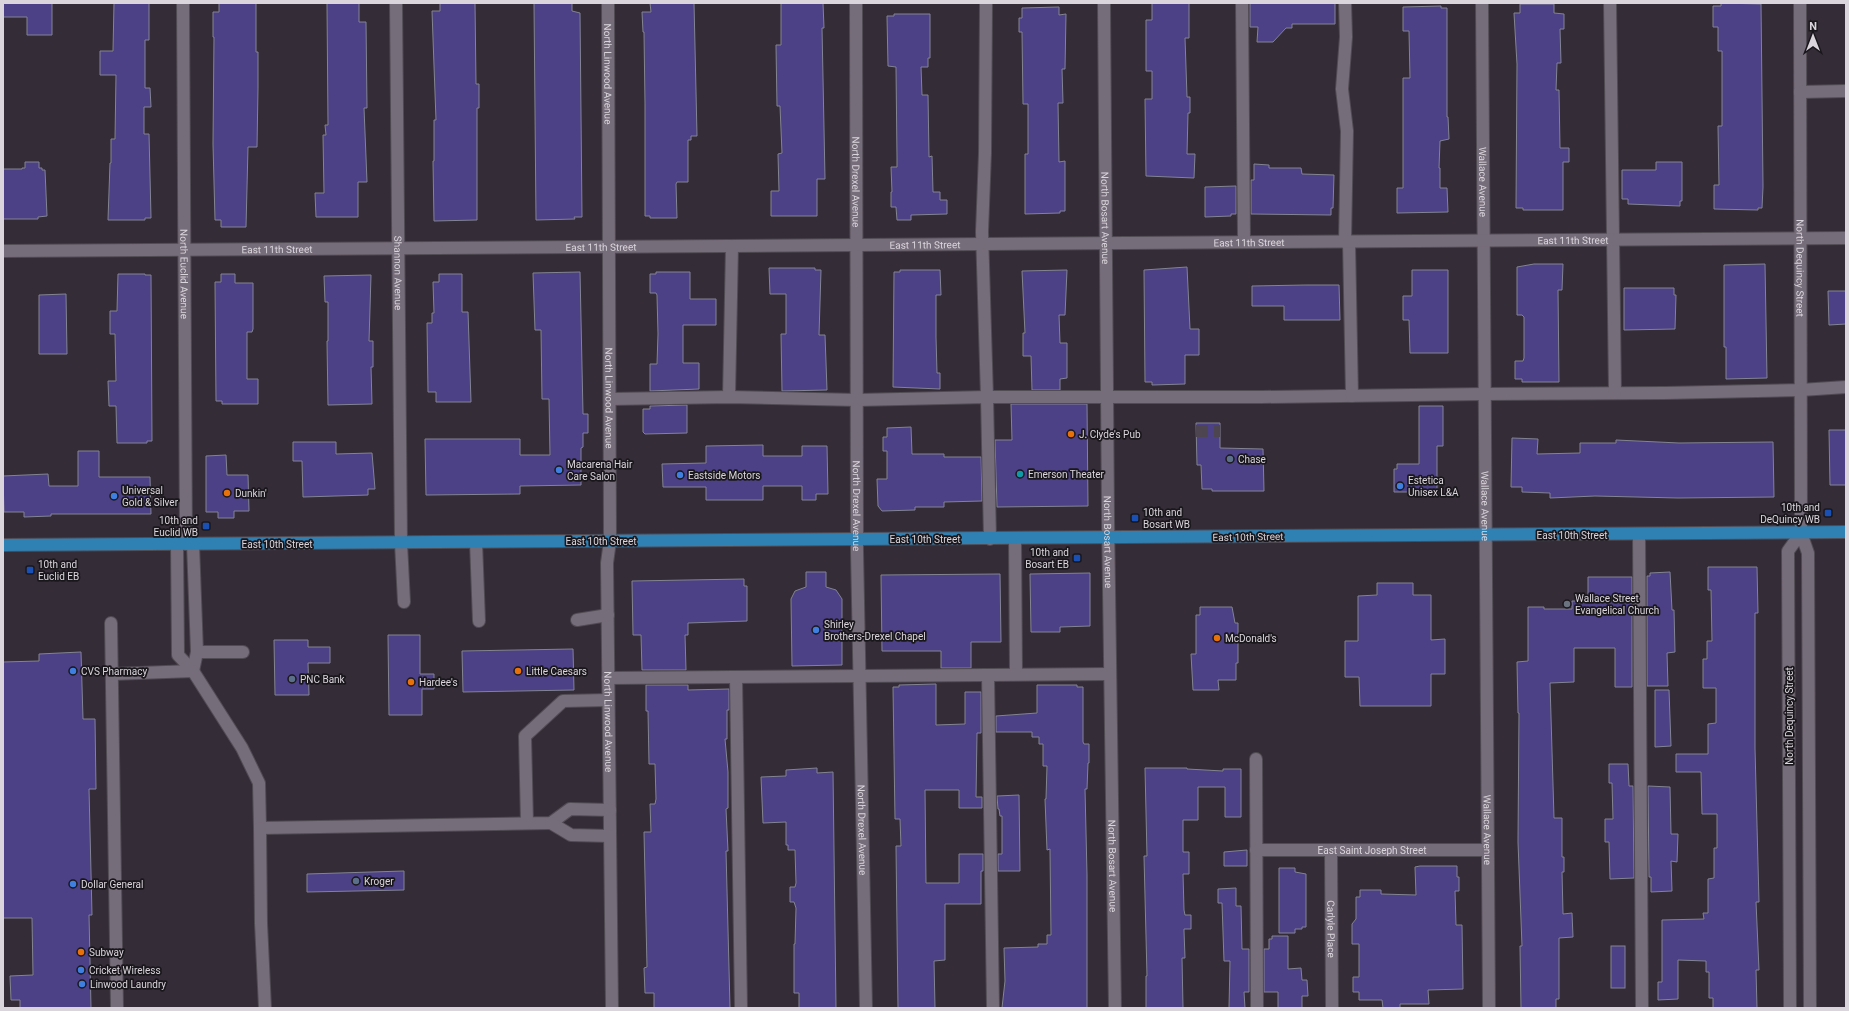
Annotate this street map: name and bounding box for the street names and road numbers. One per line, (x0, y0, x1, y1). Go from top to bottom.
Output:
street label: North Linwood Avenue (603, 24, 614, 124)
street label: North Drexel Avenue (851, 137, 862, 227)
street label: Wallace Avenue (1478, 147, 1489, 217)
street label: North Bosart Avenue (1100, 172, 1112, 264)
street label: North Dequincy Street (1795, 219, 1806, 317)
street label: North Euclid Avenue (179, 229, 190, 319)
street label: East 11th Street (1537, 234, 1609, 246)
street label: Shannon Avenue (393, 236, 404, 310)
street label: East 11th Street (1213, 236, 1285, 248)
street label: East 11th Street (889, 239, 961, 250)
street label: East 11th Street (565, 241, 637, 253)
street label: East 11th Street (241, 243, 313, 255)
street label: North Linwood Avenue (604, 348, 615, 448)
street label: North Drexel Avenue (851, 461, 863, 551)
street label: Wallace Avenue (1480, 471, 1491, 541)
street label: North Bosart Avenue (1102, 496, 1114, 588)
street label: East 10th Street (1537, 530, 1607, 541)
street label: East 10th Street (1212, 531, 1284, 543)
street label: East 10th Street (890, 534, 960, 545)
street label: East 10th Street (566, 536, 636, 547)
street label: East 10th Street (242, 539, 312, 550)
street label: North Dequincy Street (1784, 667, 1795, 765)
street label: North Linwood Avenue (603, 671, 615, 772)
street label: North Drexel Avenue (856, 784, 869, 875)
street label: Wallace Avenue (1482, 795, 1494, 865)
street label: North Bosart Avenue (1107, 820, 1119, 912)
street label: East Saint Joseph Street (1318, 845, 1426, 856)
street label: Carlyle Place (1326, 900, 1337, 958)

